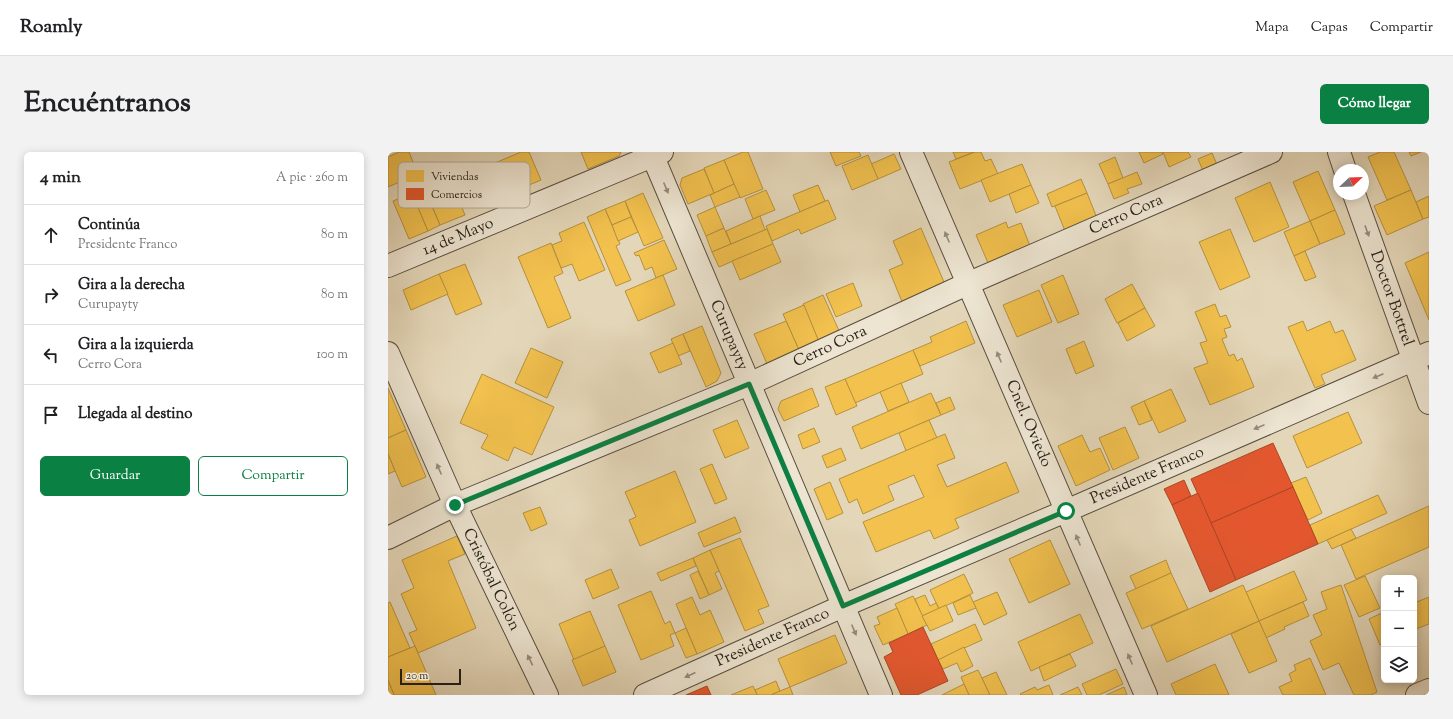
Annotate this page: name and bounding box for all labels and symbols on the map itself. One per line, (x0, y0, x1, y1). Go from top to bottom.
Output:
legend (398, 162, 530, 208)
north arrow (1333, 164, 1369, 200)
text: Viviendas (431, 169, 478, 185)
one-way arrow (663, 182, 669, 193)
text: Comercios (431, 187, 482, 203)
street label: Cerro Cora (1085, 188, 1167, 241)
street label: 14 de Mayo (419, 212, 497, 262)
one-way arrow (1365, 225, 1371, 237)
one-way arrow (944, 232, 950, 243)
street label: Doctor Bottrel (1364, 248, 1419, 350)
street label: Curupayty (703, 296, 754, 374)
street label: Cerro Cora (790, 320, 871, 374)
one-way arrow (995, 350, 1001, 362)
one-way arrow (1372, 373, 1384, 379)
street label: Cnel. Oviedo (1000, 376, 1058, 471)
one-way arrow (1252, 425, 1264, 431)
street label: Presidente Franco (1086, 441, 1208, 511)
one-way arrow (436, 464, 442, 475)
route end (446, 496, 464, 514)
route start (1057, 502, 1075, 520)
street label: Cristóbal Colón (457, 524, 526, 635)
one-way arrow (1075, 534, 1081, 546)
street label: Presidente Franco (712, 602, 833, 673)
one-way arrow (851, 624, 857, 636)
one-way arrow (527, 654, 533, 666)
one-way arrow (1127, 654, 1133, 665)
scale bar (400, 667, 461, 686)
one-way arrow (684, 672, 696, 678)

